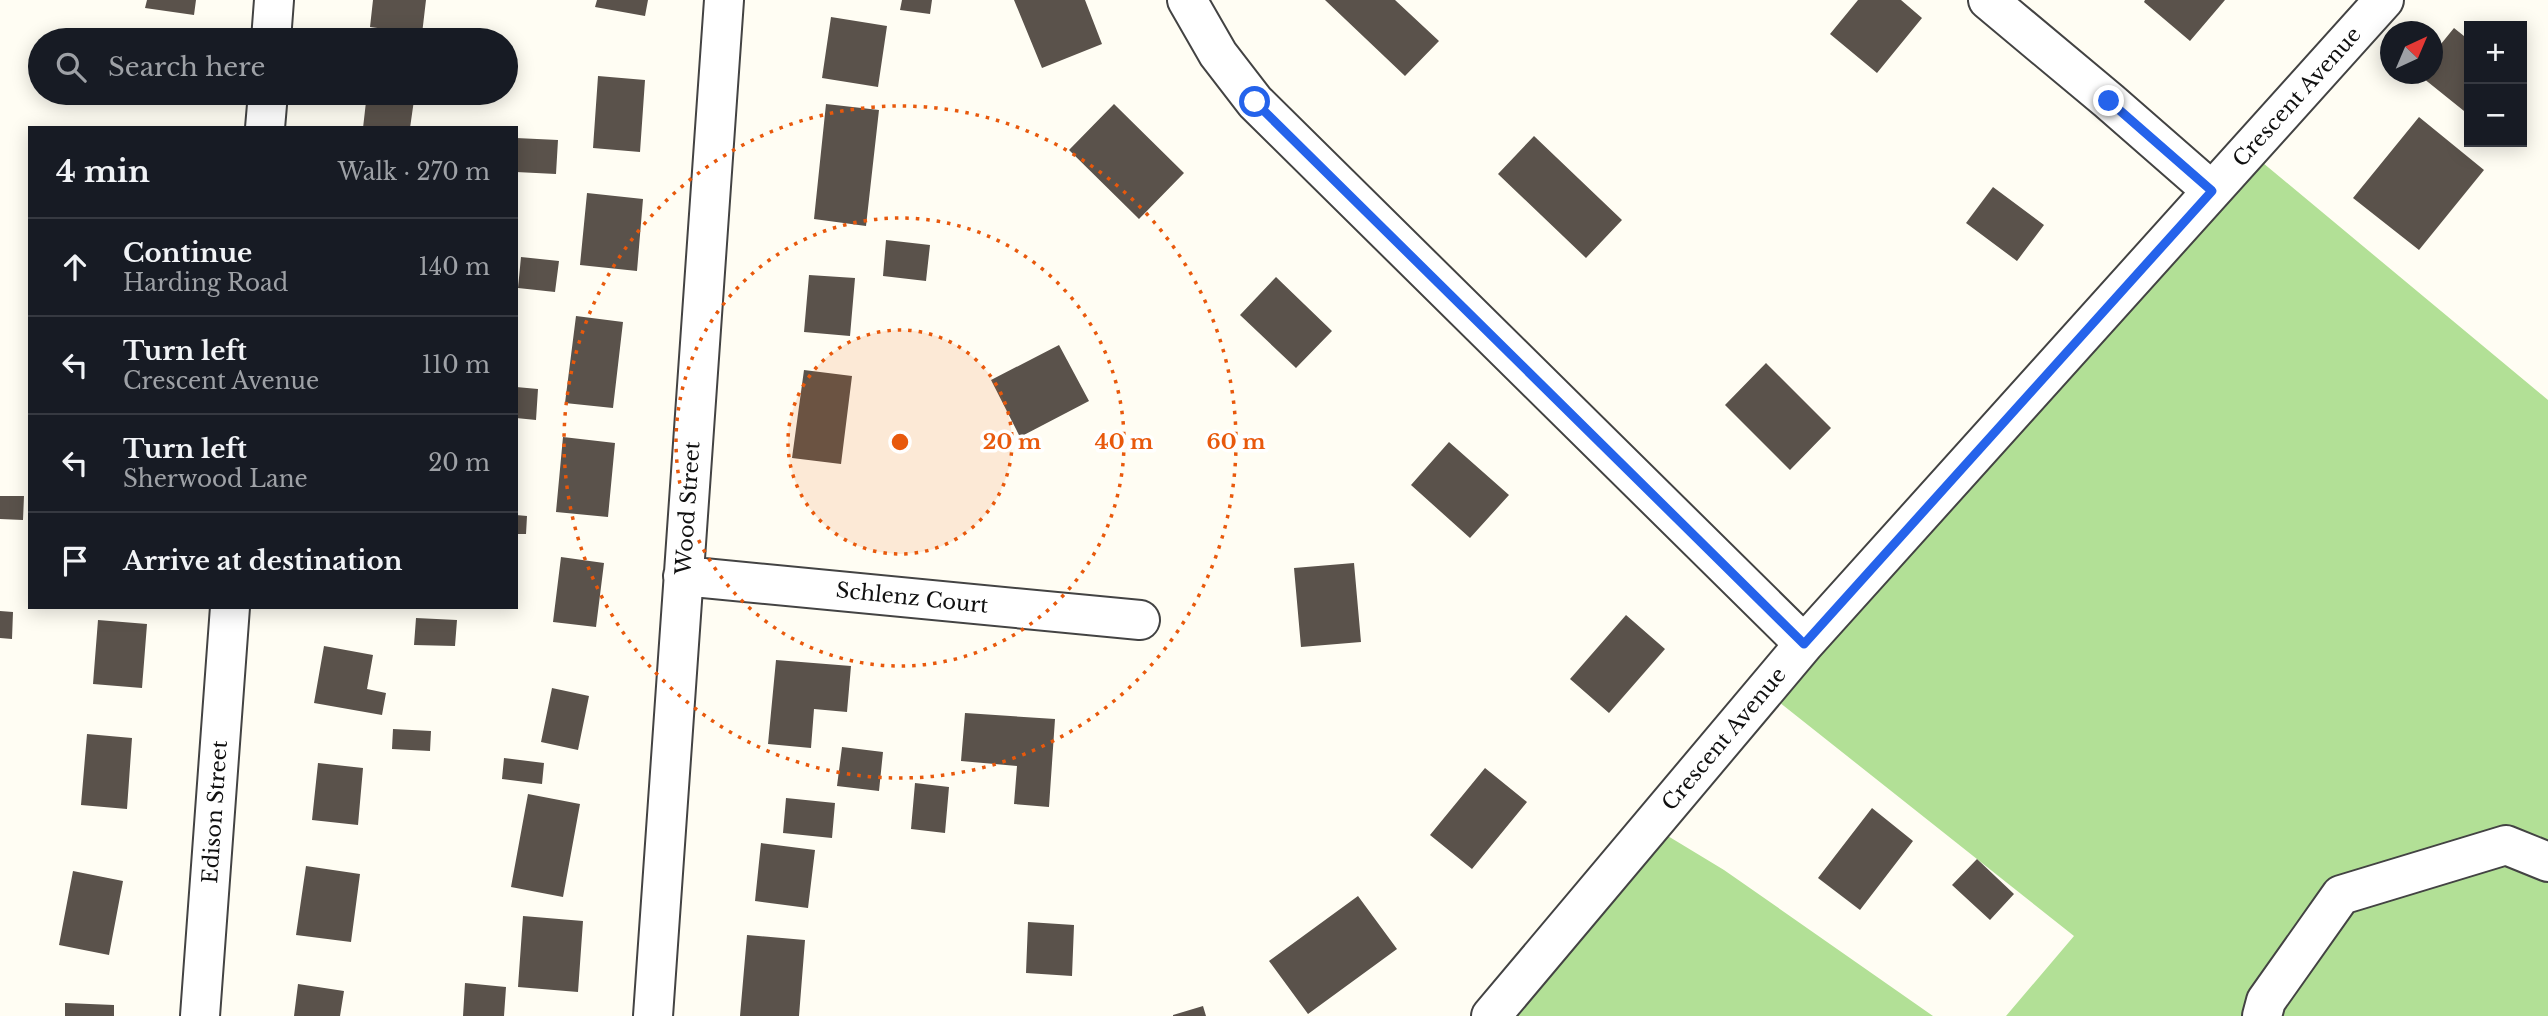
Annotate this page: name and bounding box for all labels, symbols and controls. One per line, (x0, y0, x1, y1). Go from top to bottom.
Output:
north arrow (2380, 21, 2443, 84)
map controls (2464, 21, 2527, 147)
button: + (2464, 21, 2527, 84)
street label: Crescent Avenue (2227, 22, 2367, 172)
search box (28, 28, 518, 105)
icon: search (52, 48, 90, 86)
text: Search here (108, 51, 265, 83)
button: − (2464, 84, 2527, 147)
route end (2093, 85, 2124, 116)
route start (1239, 86, 1270, 117)
text: 4 min (56, 153, 150, 190)
text: Walk · 270 m (338, 158, 490, 186)
text: Continue (123, 237, 252, 269)
icon: ahead (56, 248, 94, 286)
text: 140 m (419, 253, 490, 281)
text: Harding Road (123, 269, 288, 297)
text: Turn left (123, 335, 247, 367)
icon: left (56, 346, 94, 384)
text: 110 m (422, 351, 490, 379)
text: Crescent Avenue (123, 367, 319, 395)
text: 20 m (983, 429, 1041, 455)
text: 40 m (1095, 429, 1153, 455)
text: 60 m (1207, 429, 1265, 455)
centre of rings (888, 430, 912, 454)
text: Turn left (123, 433, 247, 465)
street label: Wood Street (670, 440, 706, 577)
icon: left (56, 444, 94, 482)
text: 20 m (428, 449, 490, 477)
text: Sherwood Lane (123, 465, 308, 493)
icon: arrive (56, 542, 94, 580)
text: Arrive at destination (123, 545, 403, 577)
street label: Schlenz Court (835, 577, 989, 619)
street label: Crescent Avenue (1656, 662, 1792, 816)
street label: Edison Street (197, 739, 233, 884)

